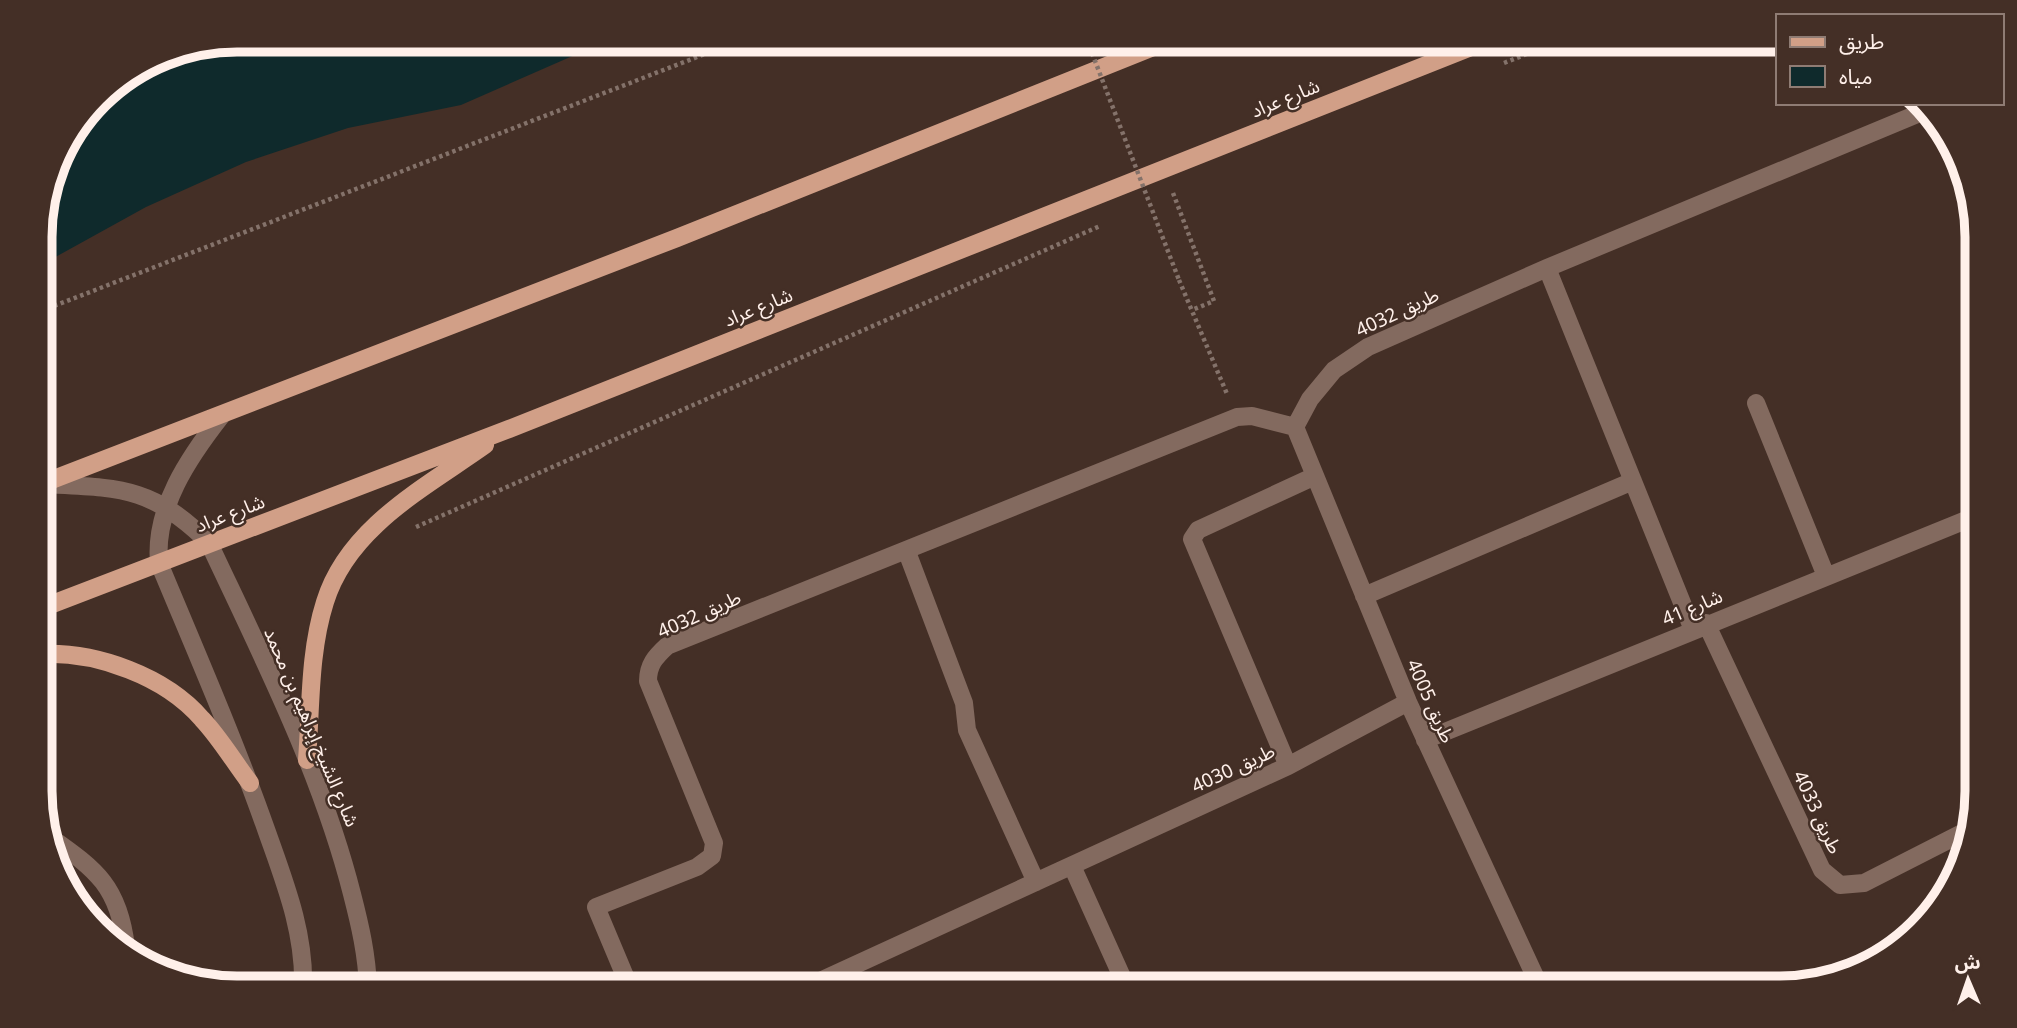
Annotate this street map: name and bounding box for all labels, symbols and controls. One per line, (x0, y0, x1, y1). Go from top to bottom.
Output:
legend (1776, 14, 2003, 105)
text: طريق (1839, 27, 1884, 55)
text: مياه (1839, 62, 1872, 90)
street label: شارع عراد (1247, 72, 1324, 124)
street label: شارع عراد (720, 281, 797, 333)
street label: طريق 4032 (1351, 281, 1443, 343)
street label: شارع عراد (192, 488, 269, 539)
street label: شارع 41 (1658, 583, 1727, 632)
street label: طريق 4032 (653, 584, 745, 644)
street label: شارع الشيخ إبراهيم بن محمد (256, 624, 366, 831)
street label: طريق 4005 (1401, 655, 1461, 747)
street label: طريق 4030 (1187, 737, 1279, 799)
street label: طريق 4033 (1787, 766, 1849, 858)
north arrow (1933, 944, 2003, 1014)
text: ش (1954, 949, 1981, 975)

